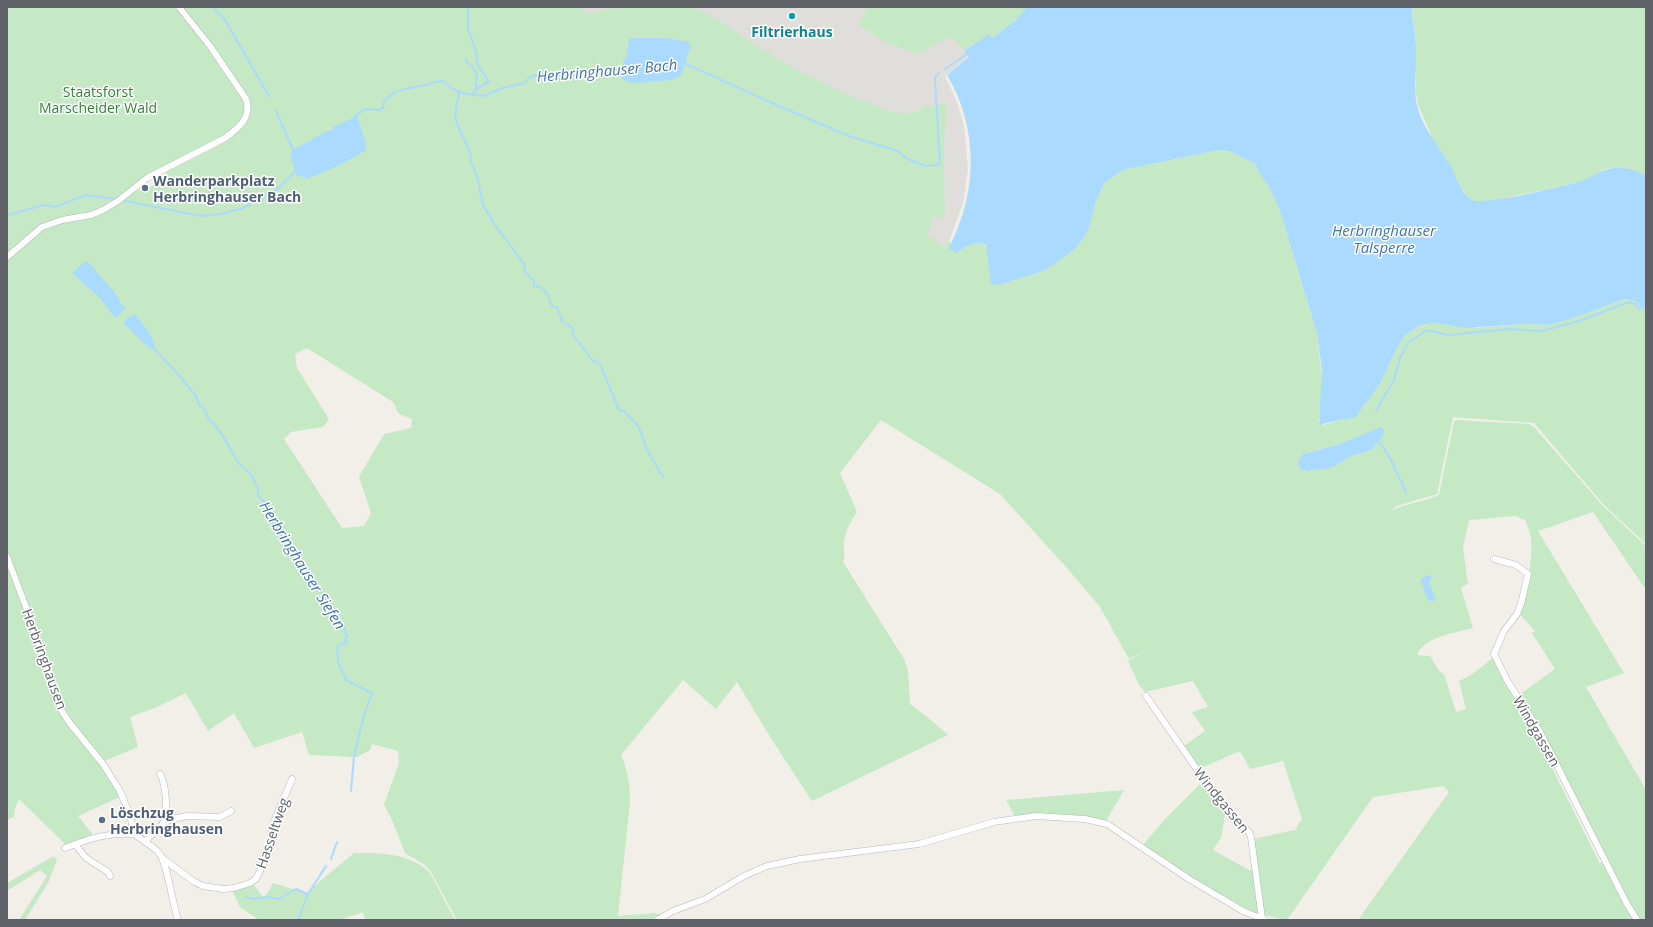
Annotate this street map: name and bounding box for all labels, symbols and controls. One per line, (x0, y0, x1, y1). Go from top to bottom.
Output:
marker: Filtrierhaus (787, 11, 797, 21)
place label: Filtrierhaus (751, 22, 833, 41)
water label: Herbringhauser Bach (536, 54, 678, 86)
park label: Staatsforst Marscheider Wald (39, 82, 157, 117)
place label: Wanderparkplatz Herbringhauser Bach (153, 171, 301, 206)
marker: Wanderparkplatz Herbringhauser Bach (140, 183, 150, 193)
water label: Herbringhauser Talsperre (1332, 220, 1437, 257)
water label: Herbringhauser Siefen (255, 497, 351, 633)
street label: Herbringhausen (18, 606, 72, 712)
street label: Windgassen (1509, 692, 1565, 770)
street label: Windgassen (1190, 763, 1254, 837)
street label: Hasseltweg (251, 794, 293, 871)
place label: Löschzug Herbringhausen (110, 803, 223, 838)
marker: Löschzug Herbringhausen (97, 815, 107, 825)

